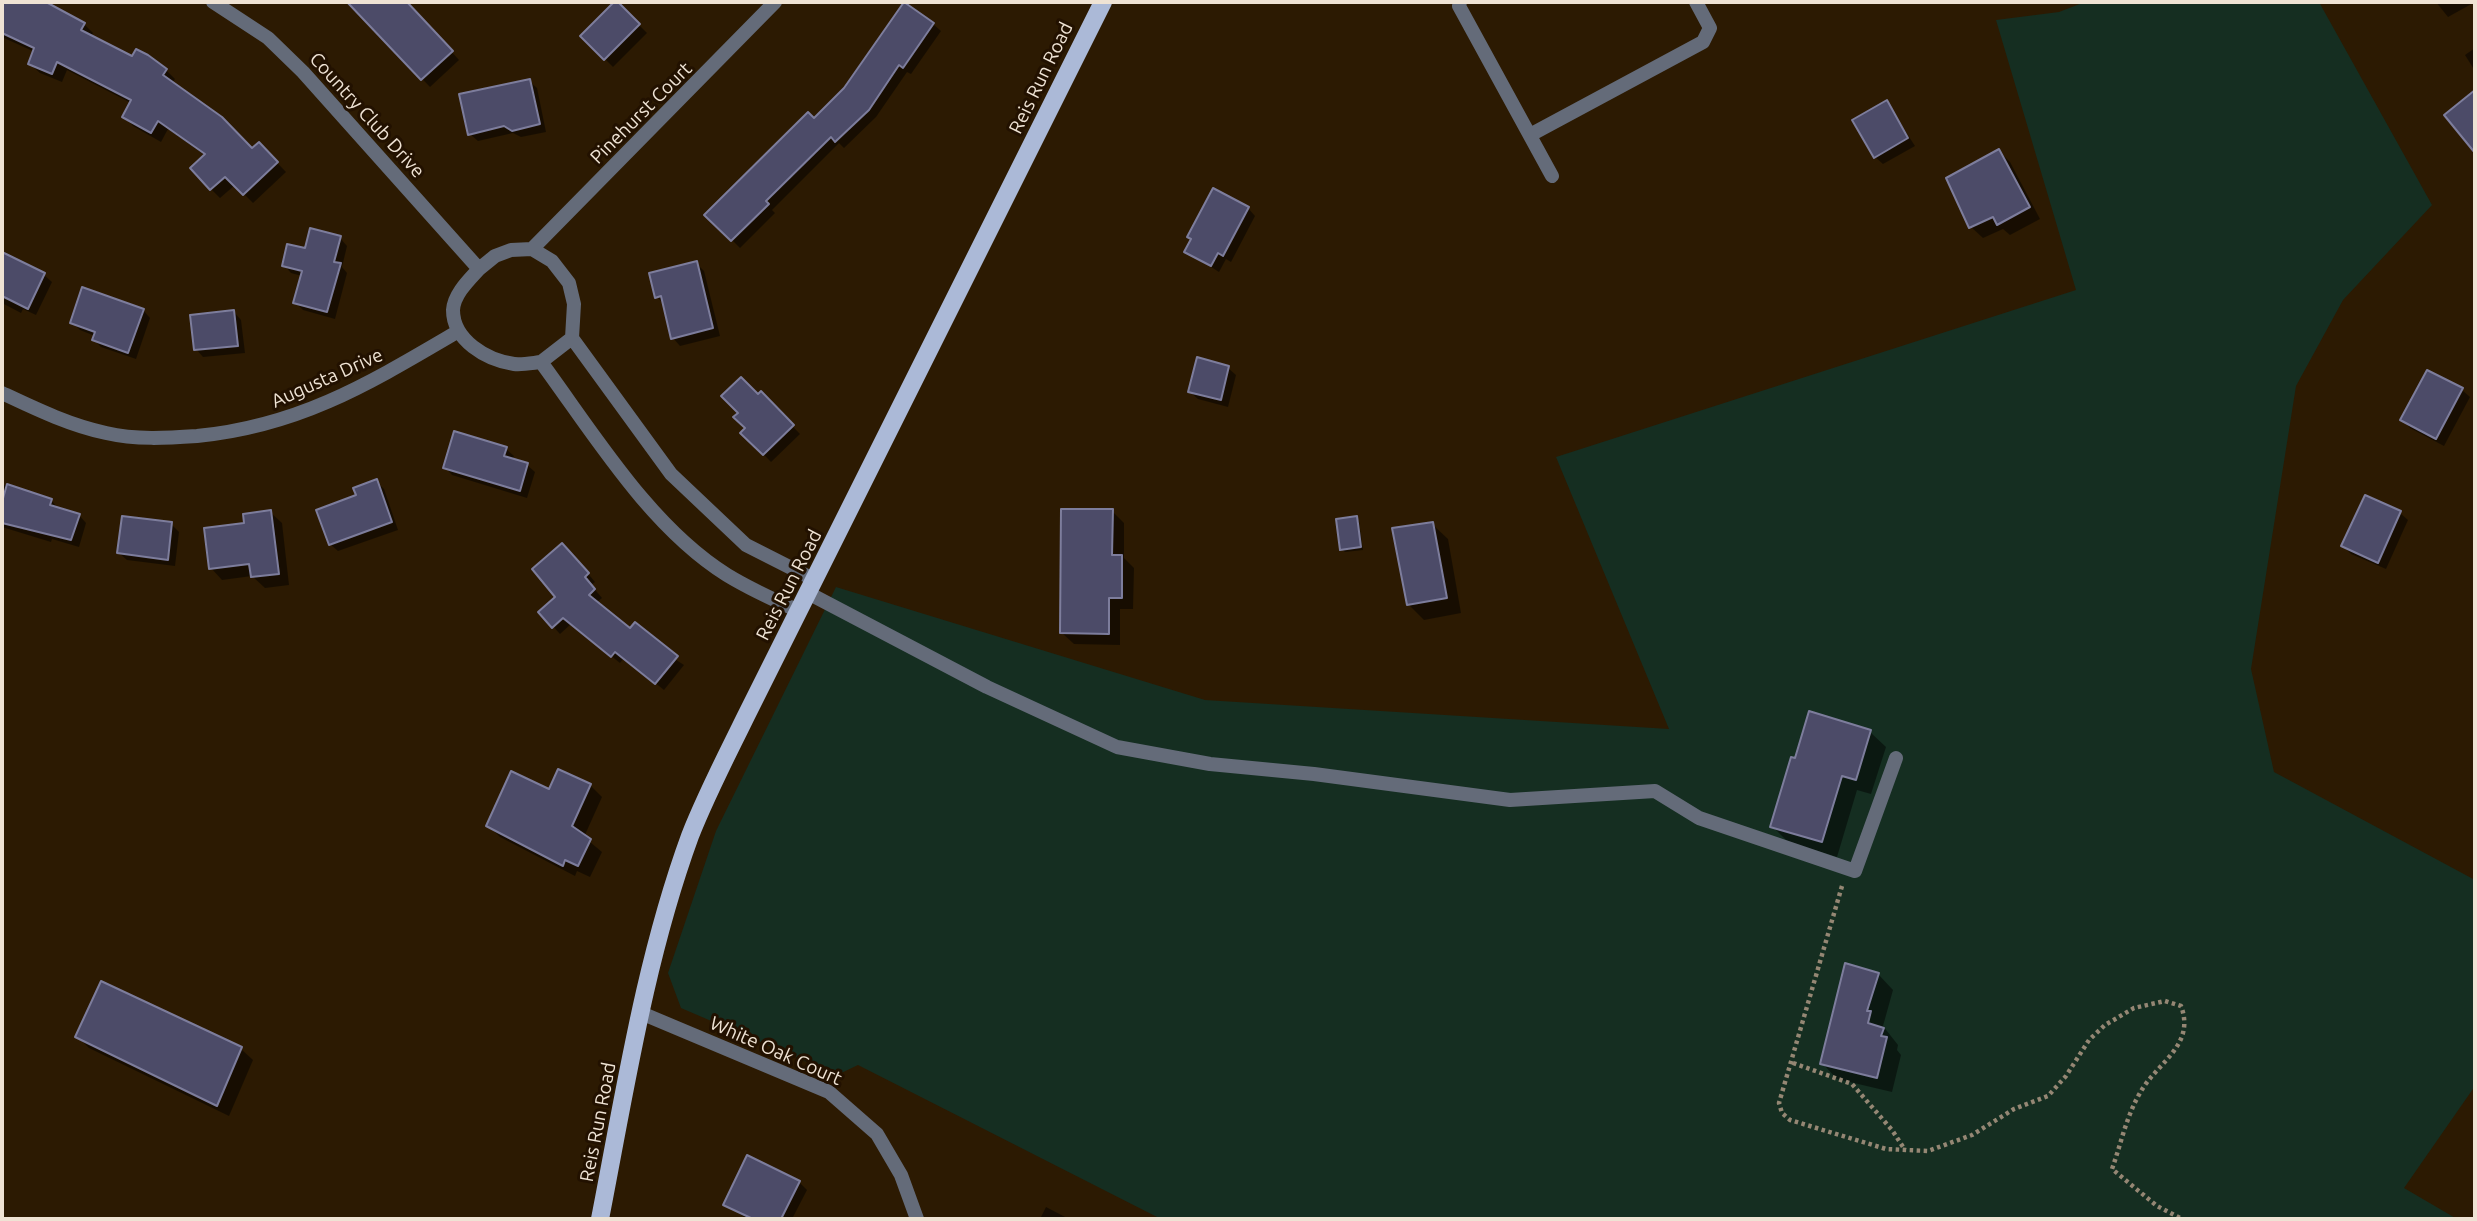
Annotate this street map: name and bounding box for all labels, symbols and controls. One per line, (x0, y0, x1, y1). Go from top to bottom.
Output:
street label: Reis Run Road (1004, 19, 1078, 137)
street label: Country Club Drive (305, 48, 429, 182)
street label: Pinehurst Court (585, 57, 697, 169)
street label: Augusta Drive (268, 343, 386, 413)
street label: Reis Run Road (751, 526, 827, 644)
street label: White Oak Court (706, 1012, 846, 1090)
street label: Reis Run Road (575, 1060, 621, 1184)

